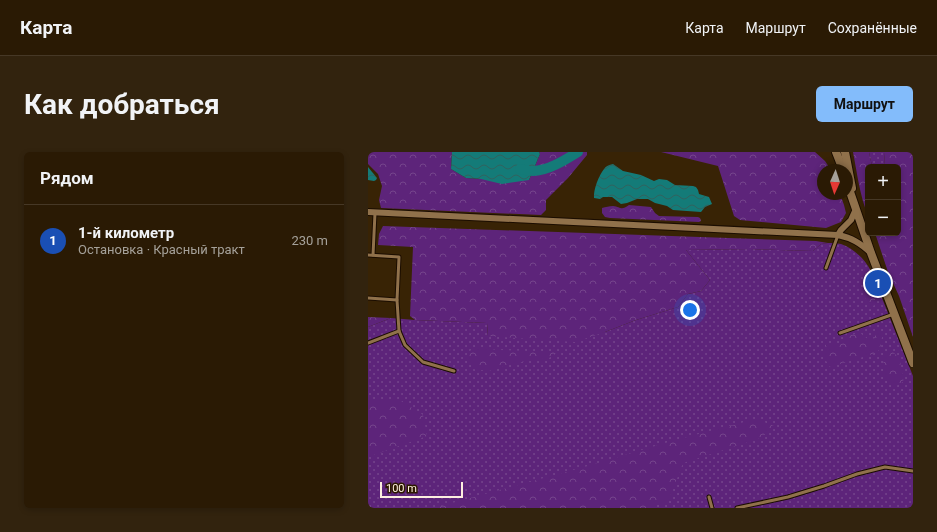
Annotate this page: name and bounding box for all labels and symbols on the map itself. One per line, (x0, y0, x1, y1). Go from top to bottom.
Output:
north arrow (817, 164, 853, 200)
pin: 1 (865, 268, 891, 298)
your location (680, 300, 700, 320)
scale bar (380, 480, 463, 499)

